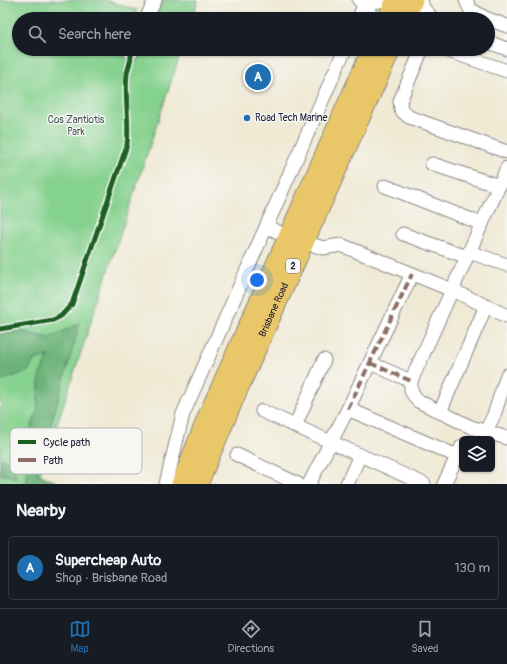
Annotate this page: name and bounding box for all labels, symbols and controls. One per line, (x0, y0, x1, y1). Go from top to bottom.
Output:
search box (12, 12, 495, 56)
icon: search (26, 23, 48, 45)
text: Search here (58, 25, 131, 44)
pin: A (245, 62, 271, 92)
place label: Road Tech Marine (255, 112, 327, 124)
marker: Road Tech Marine (242, 113, 252, 123)
park label: Cos Zantiotis Park (48, 114, 105, 138)
road number: 2 (286, 259, 300, 273)
your location (247, 270, 267, 290)
street label: Brisbane Road (256, 281, 291, 339)
legend (10, 428, 142, 474)
text: Cycle path (43, 436, 90, 449)
map controls (459, 436, 495, 472)
button: layers (459, 436, 495, 472)
text: Path (43, 454, 63, 467)
text: Nearby (16, 500, 65, 521)
text: Supercheap Auto (55, 551, 161, 570)
text: A (26, 560, 34, 576)
text: 130 m (454, 560, 490, 576)
text: Shop · Brisbane Road (55, 570, 167, 586)
tab: Map (69, 618, 91, 655)
tab: Directions (228, 618, 274, 655)
tab: Saved (411, 618, 438, 655)

